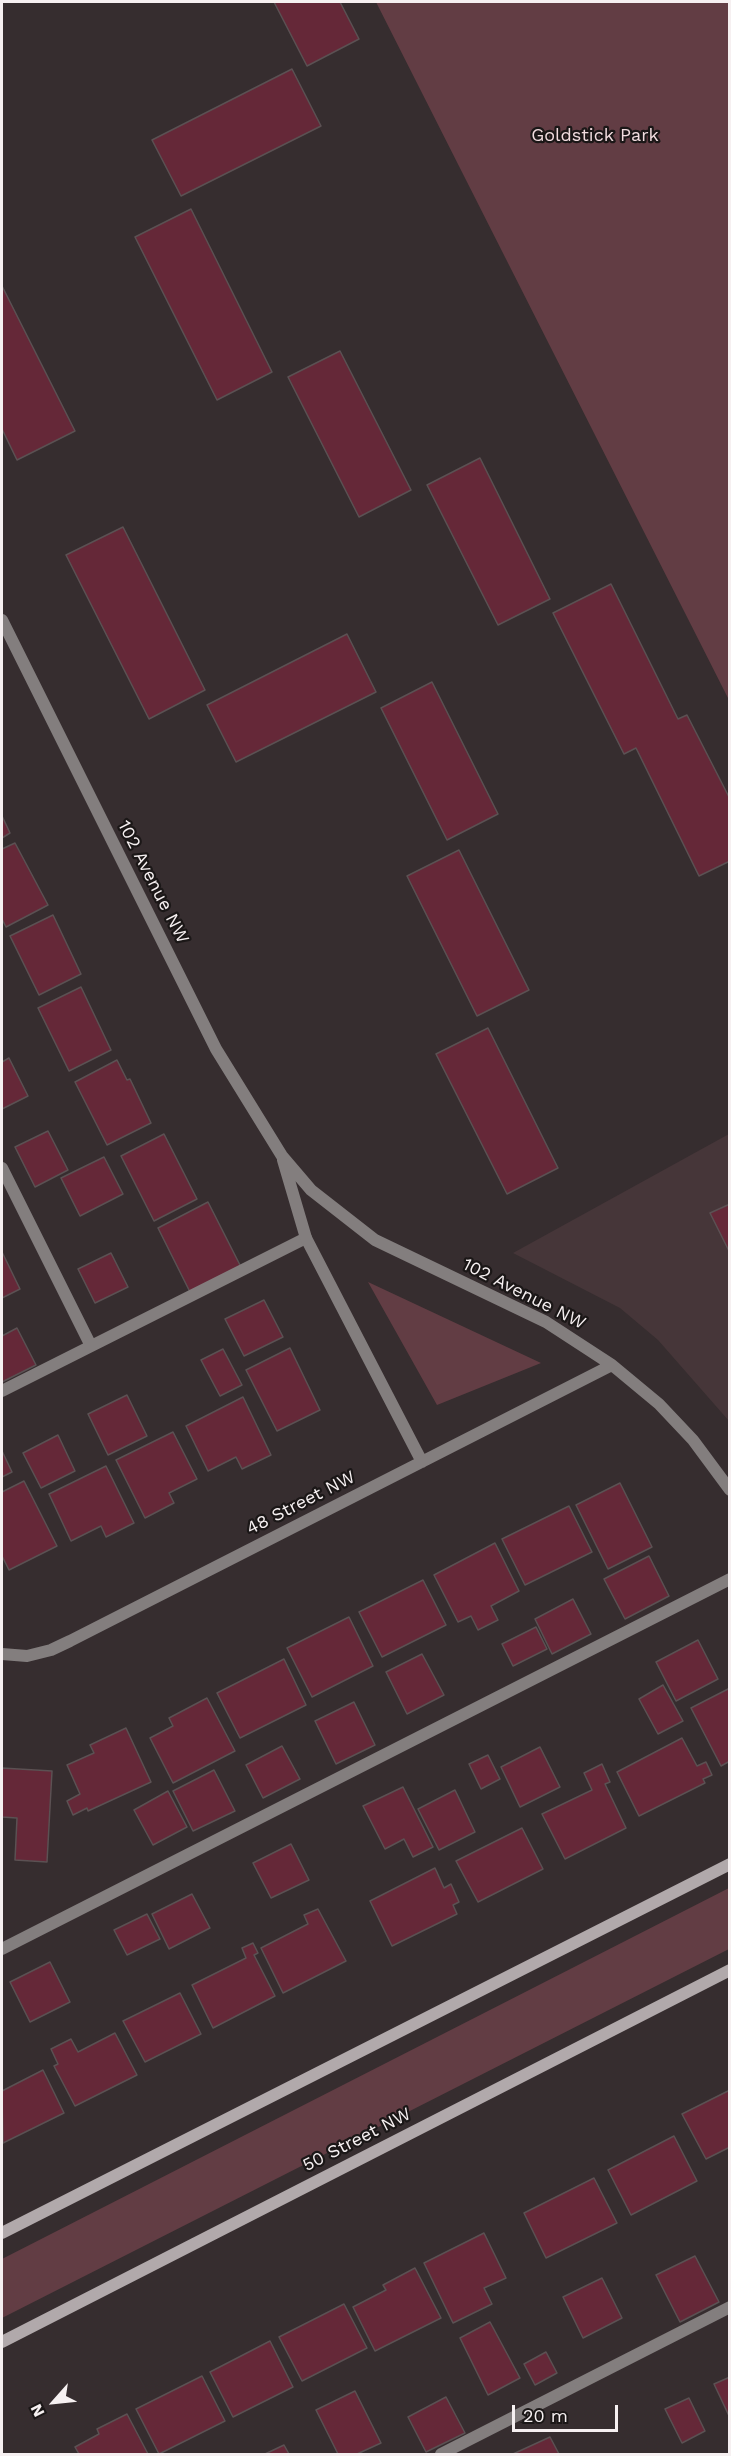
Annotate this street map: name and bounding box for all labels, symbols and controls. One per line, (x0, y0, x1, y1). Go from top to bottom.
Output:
park label: Goldstick Park (531, 125, 659, 147)
street label: 102 Avenue NW (113, 817, 193, 947)
street label: 102 Avenue NW (459, 1254, 589, 1334)
street label: 48 Street NW (243, 1466, 359, 1540)
street label: 50 Street NW (299, 2103, 415, 2177)
north arrow (24, 2372, 84, 2432)
scale bar (515, 2393, 622, 2431)
text: N (26, 2401, 49, 2420)
text: 20 m (523, 2405, 568, 2426)

